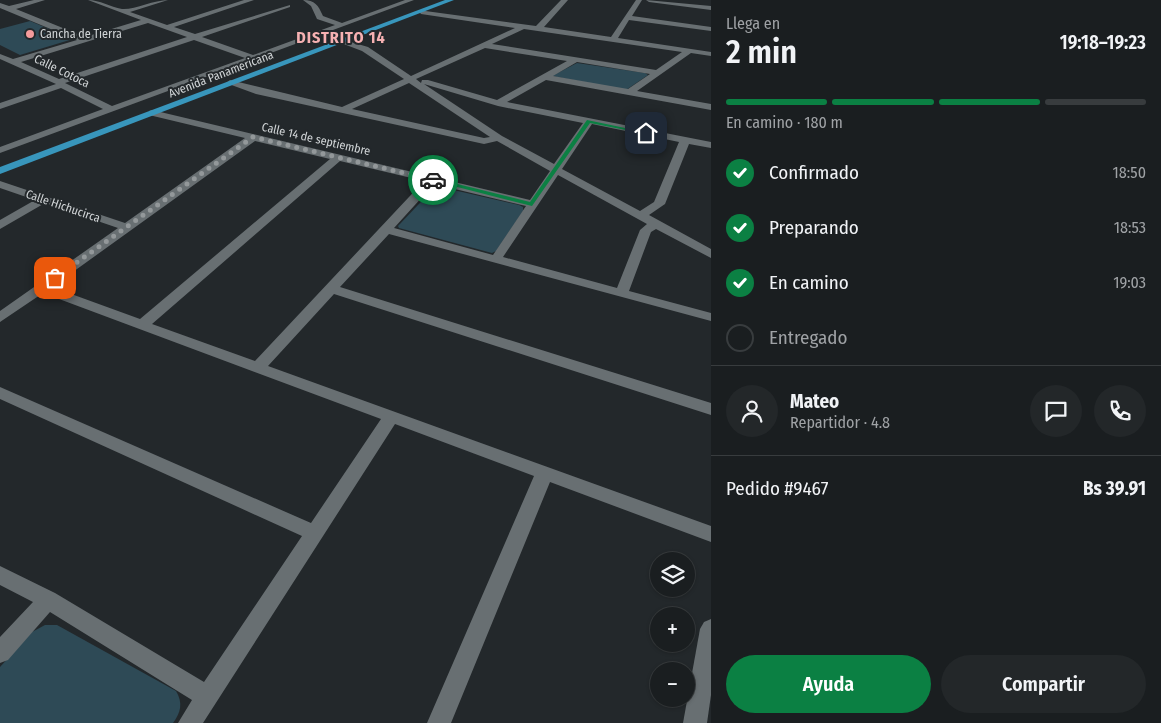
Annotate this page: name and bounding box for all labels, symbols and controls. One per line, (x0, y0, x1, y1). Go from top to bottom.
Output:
text: Llega en (726, 14, 780, 33)
place label: Cancha de Tierra (40, 27, 122, 41)
marker: Cancha de Tierra (24, 28, 36, 40)
district label: DISTRITO 14 (296, 28, 386, 47)
text: 19:18–19:23 (1060, 31, 1146, 54)
text: 2 min (726, 33, 797, 71)
street label: Avenida Panamericana (167, 47, 276, 100)
street label: Calle Cotoca (32, 52, 92, 90)
pin (625, 112, 667, 154)
text: En camino · 180 m (726, 113, 843, 132)
icon: home (632, 119, 660, 147)
street label: Calle 14 de septiembre (260, 120, 372, 158)
courier (408, 155, 458, 205)
icon: check (726, 159, 754, 187)
text: Confirmado (769, 161, 859, 184)
text: 18:50 (1113, 163, 1146, 182)
icon: car (419, 166, 447, 194)
street label: Calle Hichucirca (24, 187, 102, 225)
icon: check (726, 214, 754, 242)
text: Preparando (769, 216, 859, 239)
text: 18:53 (1114, 218, 1146, 237)
pin (34, 257, 76, 299)
icon: bag (41, 264, 69, 292)
icon: check (726, 269, 754, 297)
text: En camino (769, 271, 849, 294)
text: 19:03 (1113, 273, 1146, 292)
text: Entregado (769, 326, 848, 349)
button: person (726, 385, 778, 437)
button: chat (1030, 385, 1082, 437)
button: phone (1094, 385, 1146, 437)
text: Mateo (790, 390, 839, 413)
text: Repartidor · 4.8 (790, 413, 890, 432)
text: Pedido #9467 (726, 477, 828, 500)
text: Bs 39.91 (1083, 477, 1146, 500)
map controls (650, 552, 695, 707)
button: layers (650, 552, 695, 597)
button: + (650, 607, 695, 652)
button: Ayuda (726, 655, 931, 713)
button: Compartir (941, 655, 1146, 713)
button: − (650, 662, 695, 707)

